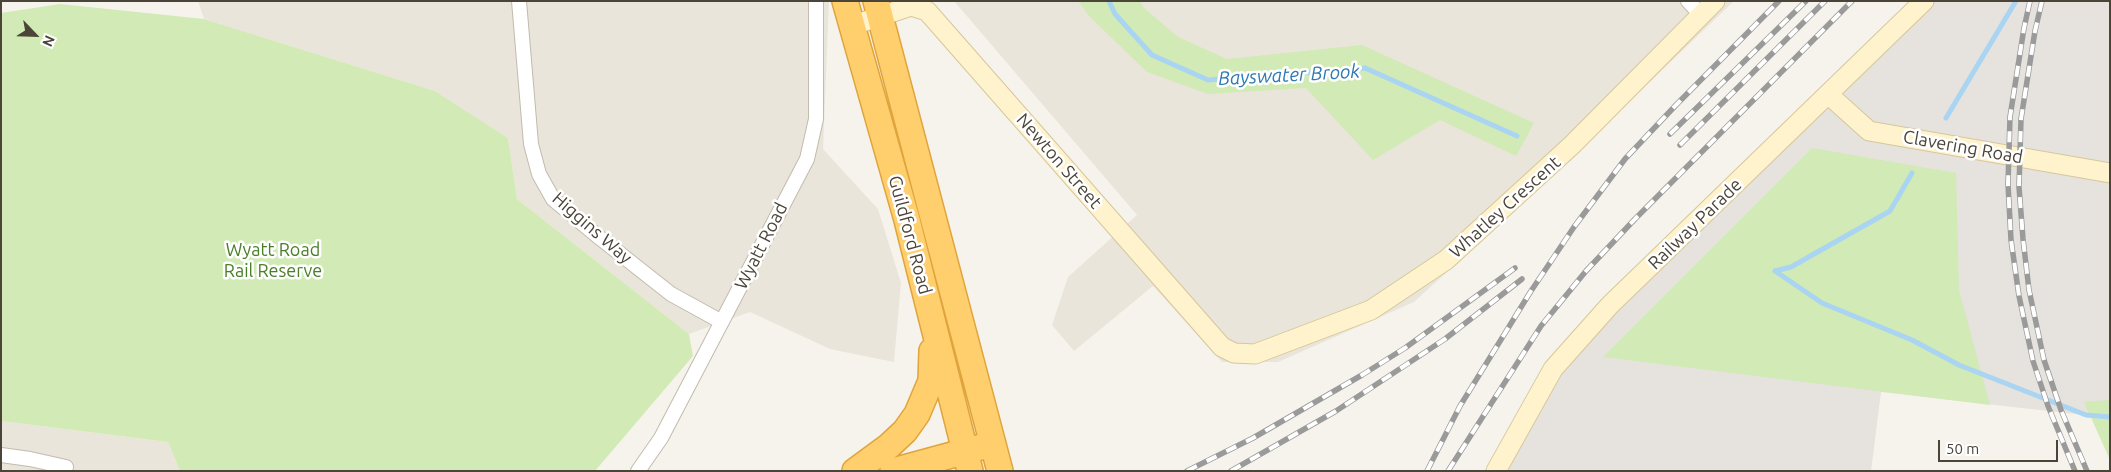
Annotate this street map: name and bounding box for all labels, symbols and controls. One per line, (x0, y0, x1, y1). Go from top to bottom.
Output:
north arrow (10, 10, 60, 60)
text: N (39, 33, 58, 49)
water label: Bayswater Brook (1218, 60, 1360, 90)
street label: Newton Street (1012, 109, 1106, 213)
street label: Clavering Road (1901, 126, 2025, 168)
street label: Whatley Crescent (1445, 152, 1565, 262)
street label: Guildford Road (884, 173, 936, 297)
street label: Railway Parade (1644, 174, 1746, 274)
street label: Higgins Way (548, 188, 636, 268)
street label: Wyatt Road (730, 199, 792, 293)
park label: Wyatt Road Rail Reserve (224, 239, 322, 282)
scale bar (1941, 430, 2061, 462)
text: 50 m (1946, 440, 1979, 457)

